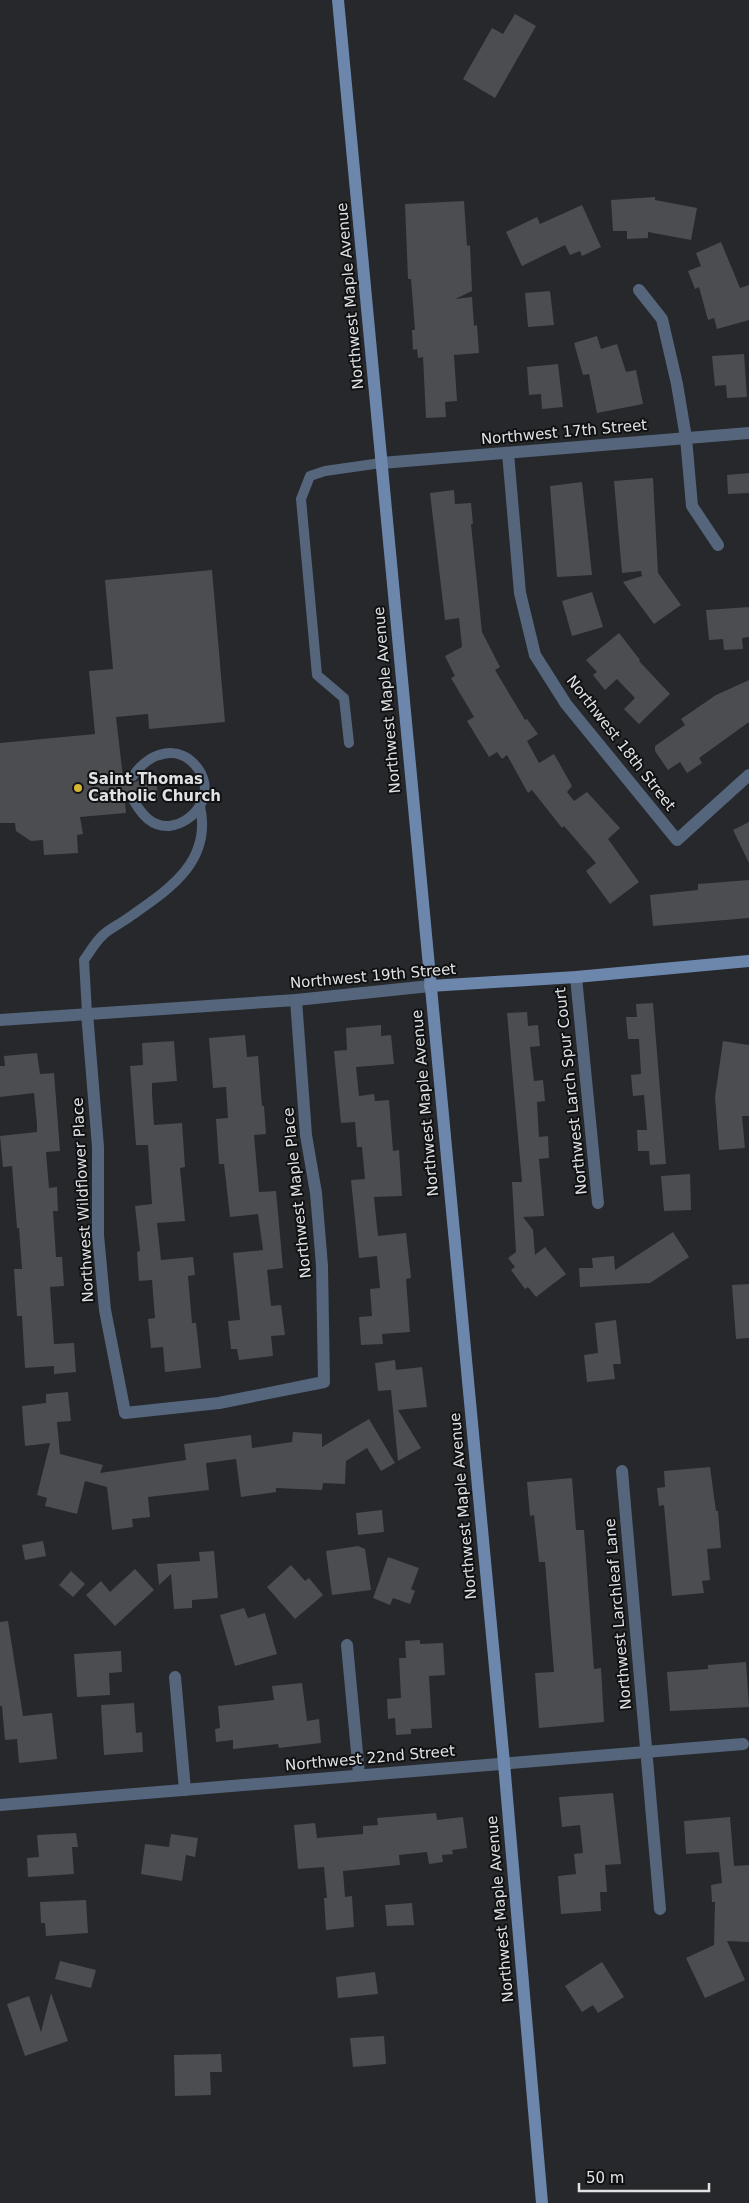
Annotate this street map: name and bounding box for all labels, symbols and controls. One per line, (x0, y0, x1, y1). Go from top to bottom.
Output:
street label: Northwest Maple Avenue (333, 202, 367, 390)
street label: Northwest 17th Street (480, 416, 648, 448)
street label: Northwest Maple Avenue (370, 606, 404, 794)
street label: Northwest 18th Street (563, 672, 679, 814)
place label: Saint Thomas Catholic Church (88, 770, 221, 805)
marker: Saint Thomas Catholic Church (72, 782, 84, 794)
street label: Northwest 19th Street (289, 960, 457, 992)
street label: Northwest Larch Spur Court (551, 986, 591, 1196)
street label: Northwest Maple Avenue (408, 1009, 442, 1197)
street label: Northwest Wildflower Place (69, 1097, 97, 1303)
street label: Northwest Maple Place (279, 1107, 315, 1279)
street label: Northwest Maple Avenue (446, 1412, 480, 1600)
street label: Northwest Larchleaf Lane (601, 1518, 635, 1710)
street label: Northwest 22nd Street (284, 1742, 456, 1774)
street label: Northwest Maple Avenue (483, 1815, 517, 2003)
scale bar (579, 2160, 709, 2192)
text: 50 m (586, 2169, 624, 2187)

